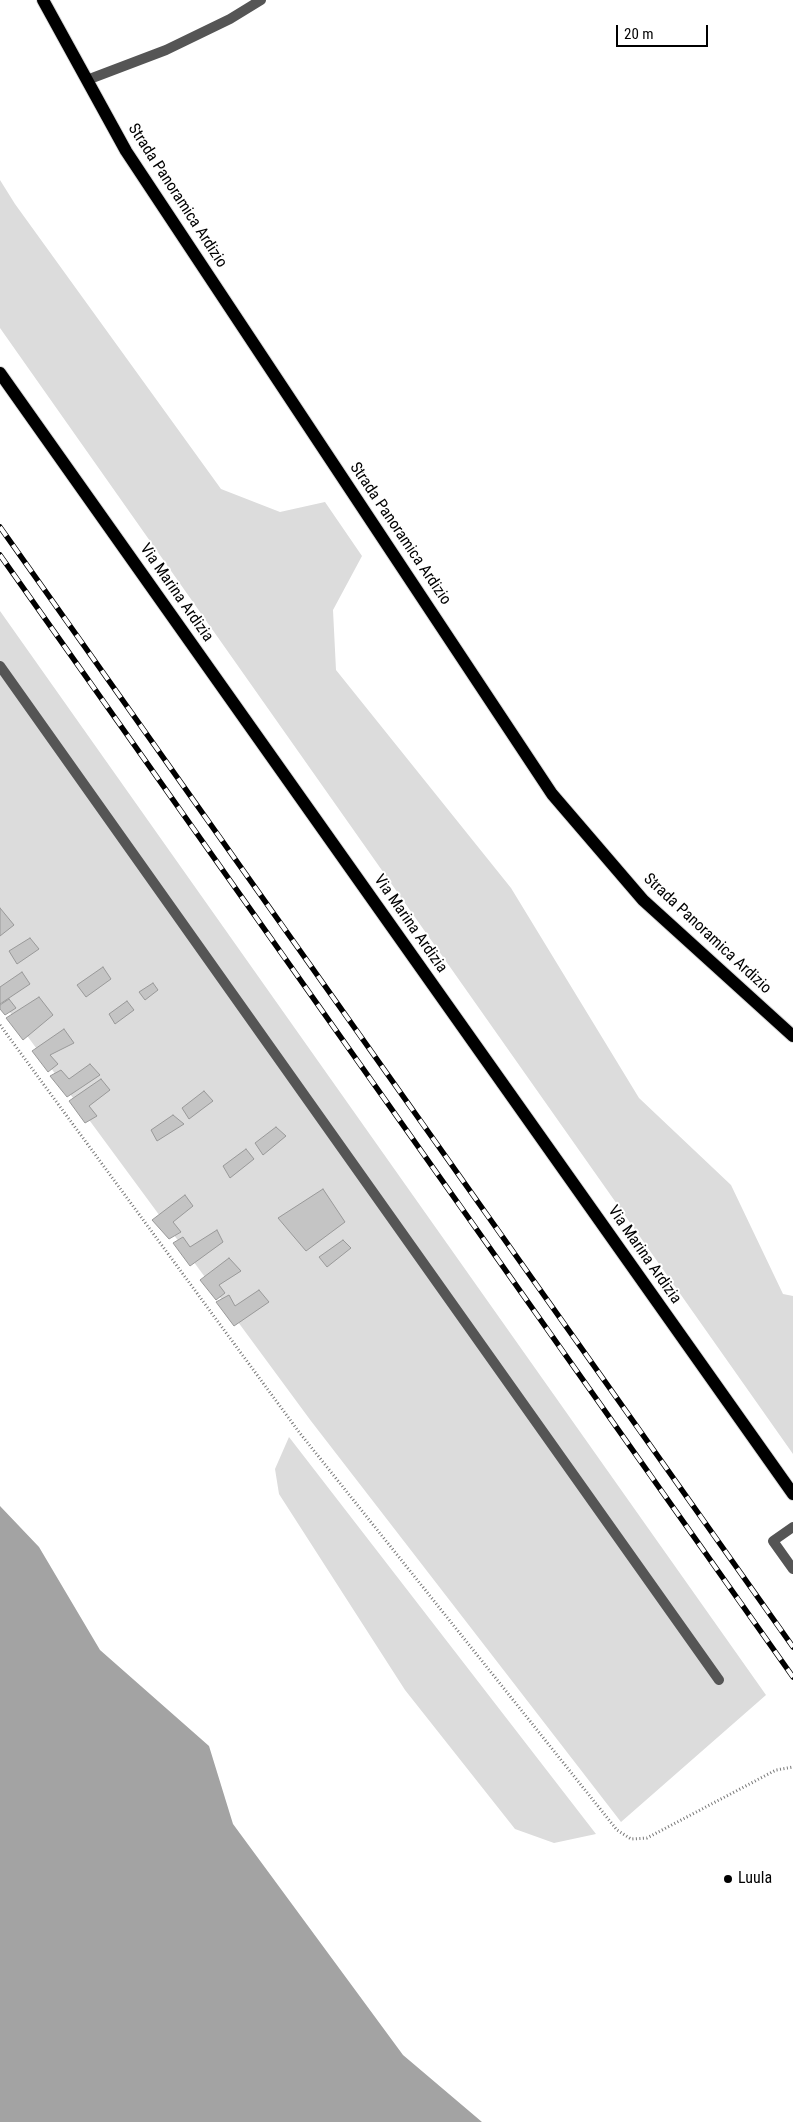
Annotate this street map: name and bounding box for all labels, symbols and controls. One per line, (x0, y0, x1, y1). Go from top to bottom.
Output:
scale bar (618, 15, 710, 47)
text: 20 m (624, 25, 654, 43)
street label: Strada Panoramica Ardizio (123, 120, 231, 272)
street label: Strada Panoramica Ardizio (345, 459, 455, 609)
street label: Via Marina Ardizia (135, 540, 217, 646)
street label: Strada Panoramica Ardizio (639, 870, 775, 998)
street label: Via Marina Ardizia (369, 871, 451, 977)
street label: Via Marina Ardizia (603, 1202, 685, 1308)
place label: Luula (738, 1869, 772, 1889)
marker: Luula (722, 1873, 734, 1885)

